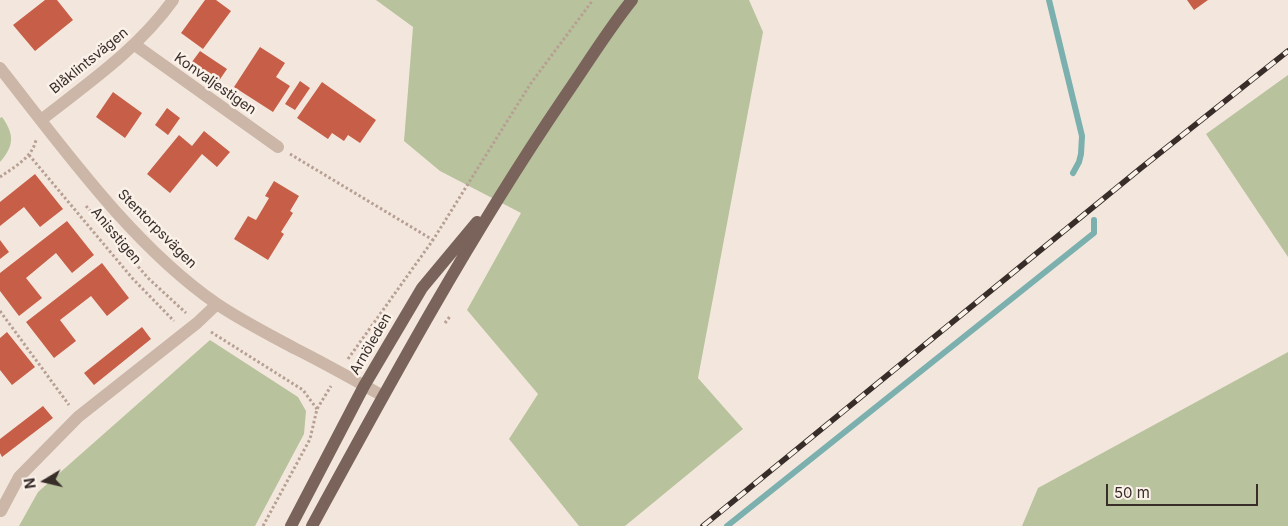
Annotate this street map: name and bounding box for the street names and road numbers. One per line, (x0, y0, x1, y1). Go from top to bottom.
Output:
street label: Blåklintsvägen (47, 24, 131, 98)
street label: Konvaljestigen (171, 50, 259, 118)
street label: Stentorpsvägen (114, 186, 200, 272)
street label: Anisstigen (87, 204, 145, 268)
street label: Arnöleden (347, 310, 395, 378)

